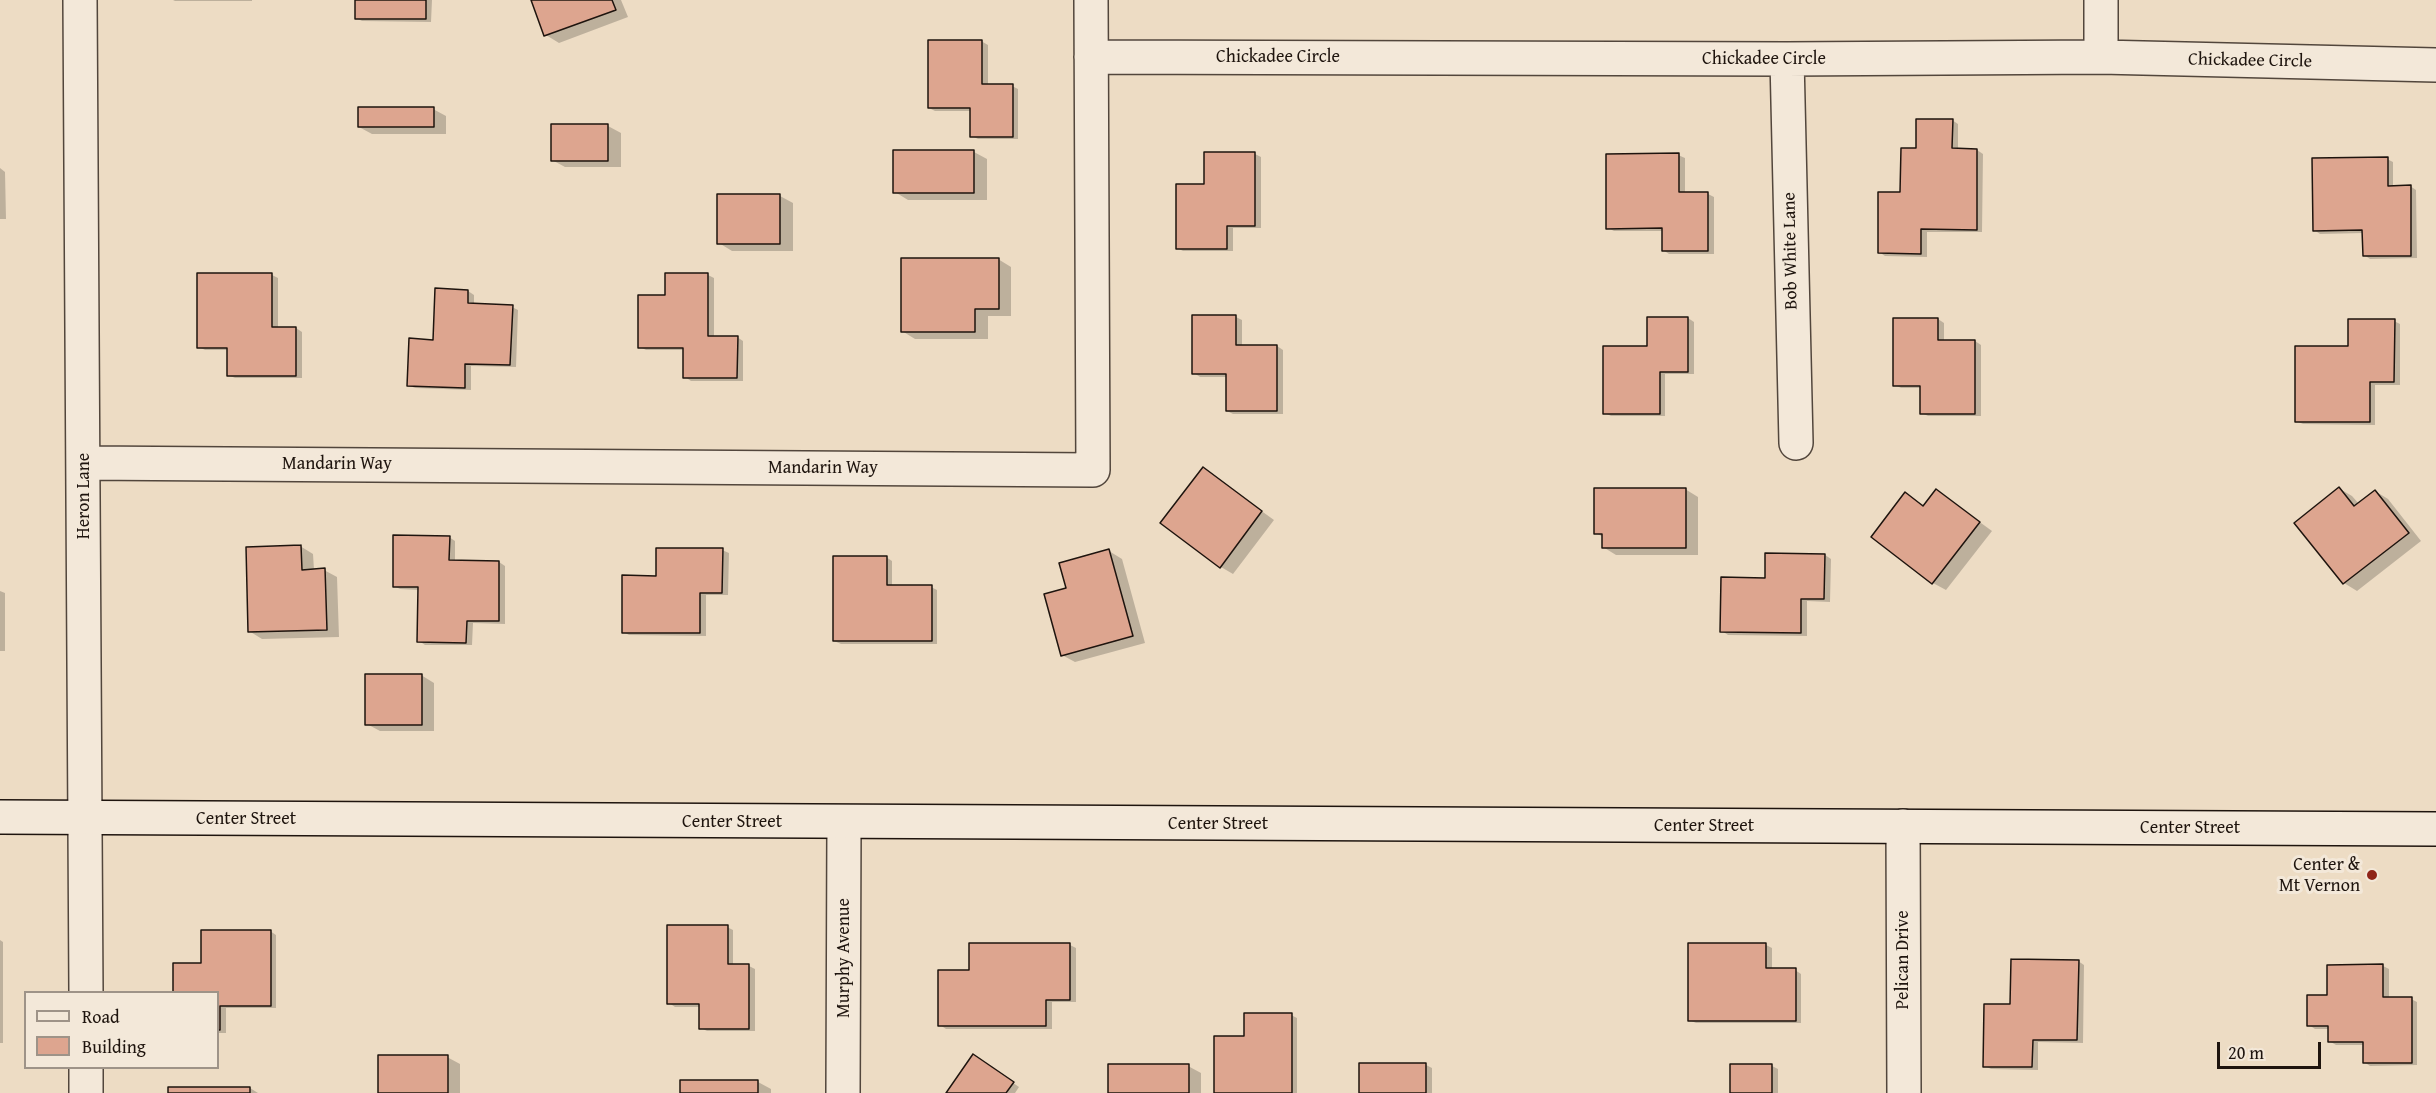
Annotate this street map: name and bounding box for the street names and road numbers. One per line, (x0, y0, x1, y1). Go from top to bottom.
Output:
street label: Chickadee Circle (1216, 46, 1340, 68)
street label: Chickadee Circle (1702, 48, 1826, 70)
street label: Chickadee Circle (2188, 49, 2312, 73)
street label: Bob White Lane (1779, 192, 1803, 310)
street label: Heron Lane (73, 453, 95, 539)
street label: Mandarin Way (282, 453, 392, 475)
street label: Mandarin Way (768, 457, 878, 479)
street label: Center Street (196, 808, 296, 830)
street label: Center Street (682, 811, 782, 833)
street label: Center Street (1168, 813, 1268, 835)
street label: Center Street (1654, 815, 1754, 837)
street label: Center Street (2140, 817, 2240, 839)
street label: Murphy Avenue (833, 898, 855, 1018)
street label: Pelican Drive (1892, 910, 1914, 1010)

